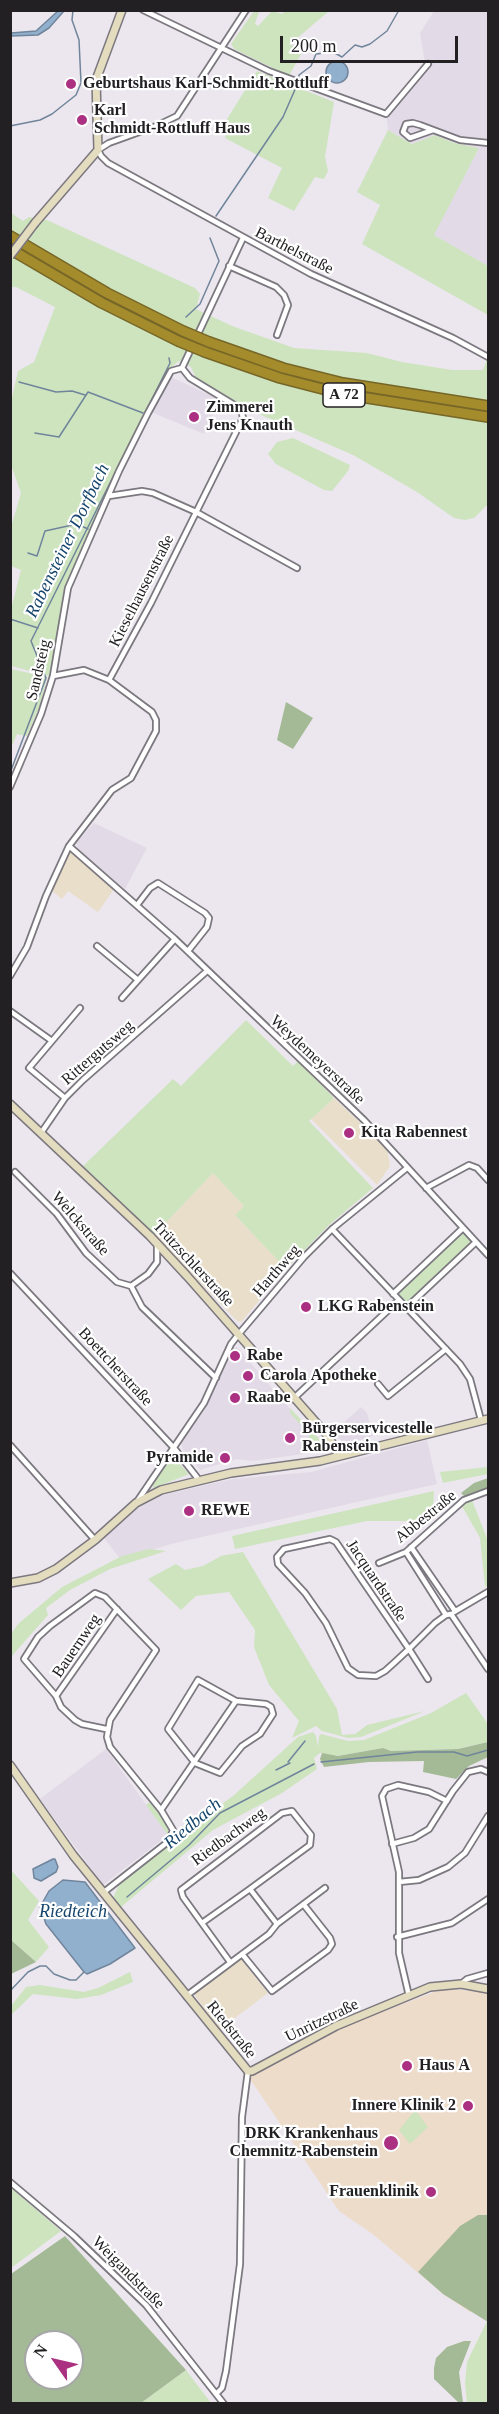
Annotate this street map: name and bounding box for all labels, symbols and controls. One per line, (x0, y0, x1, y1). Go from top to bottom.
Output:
scale bar (283, 24, 462, 62)
text: 200 m (291, 36, 337, 56)
place label: Geburtshaus Karl-Schmidt-Rottluff (83, 74, 329, 94)
marker: Geburtshaus Karl-Schmidt-Rottluff (64, 77, 78, 91)
place label: Karl Schmidt-Rottluff Haus (94, 101, 250, 139)
marker: Karl Schmidt-Rottluff Haus (75, 113, 89, 127)
street label: Barthelstraße (252, 223, 336, 279)
road number: A 72 (323, 383, 365, 407)
place label: Zimmerei Jens Knauth (206, 398, 293, 436)
marker: Zimmerei Jens Knauth (187, 410, 201, 424)
water label: Rabensteiner Dorfbach (21, 461, 115, 621)
street label: Kieselhausenstraße (105, 532, 179, 650)
street label: Sandsteig (23, 638, 55, 702)
street label: Weydemeyerstraße (266, 1011, 368, 1109)
street label: Rittergutsweg (58, 1016, 138, 1090)
place label: Kita Rabennest (361, 1123, 467, 1143)
marker: Kita Rabennest (342, 1126, 356, 1140)
street label: Welckstraße (47, 1188, 113, 1260)
street label: Trützschlerstraße (148, 1217, 238, 1311)
street label: Harthweg (249, 1241, 305, 1301)
place label: LKG Rabenstein (318, 1297, 434, 1317)
marker: LKG Rabenstein (299, 1300, 313, 1314)
street label: Boettcherstraße (74, 1324, 156, 1410)
place label: Rabe (247, 1346, 283, 1366)
marker: Rabe (228, 1349, 242, 1363)
place label: Carola Apotheke (260, 1366, 377, 1386)
marker: Carola Apotheke (241, 1369, 255, 1383)
place label: Raabe (247, 1388, 291, 1408)
marker: Raabe (228, 1391, 242, 1405)
place label: Bürgerservicestelle Rabenstein (302, 1419, 433, 1457)
marker: Bürgerservicestelle Rabenstein (283, 1431, 297, 1445)
place label: Pyramide (146, 1448, 213, 1468)
marker: Pyramide (218, 1451, 232, 1465)
street label: Abbestraße (392, 1487, 460, 1547)
place label: REWE (201, 1501, 250, 1521)
marker: REWE (182, 1504, 196, 1518)
street label: Jacquardstraße (341, 1536, 411, 1626)
street label: Bauernweg (49, 1610, 105, 1682)
water label: Riedbach (160, 1794, 226, 1854)
street label: Riedbachweg (188, 1804, 270, 1870)
water label: Riedteich (39, 1901, 107, 1923)
street label: Unritzstraße (282, 1995, 362, 2047)
street label: Riedstraße (202, 1997, 260, 2063)
place label: Haus A (419, 2056, 470, 2076)
marker: Haus A (400, 2059, 414, 2073)
place label: Innere Klinik 2 (351, 2096, 456, 2116)
marker: Innere Klinik 2 (461, 2099, 475, 2113)
place label: DRK Krankenhaus Chemnitz-Rabenstein (230, 2124, 378, 2162)
marker: DRK Krankenhaus Chemnitz-Rabenstein (382, 2134, 400, 2152)
place label: Frauenklinik (329, 2182, 419, 2202)
marker: Frauenklinik (424, 2185, 438, 2199)
street label: Weigandstraße (88, 2233, 168, 2313)
north arrow (24, 2330, 84, 2390)
text: N (30, 2341, 51, 2360)

